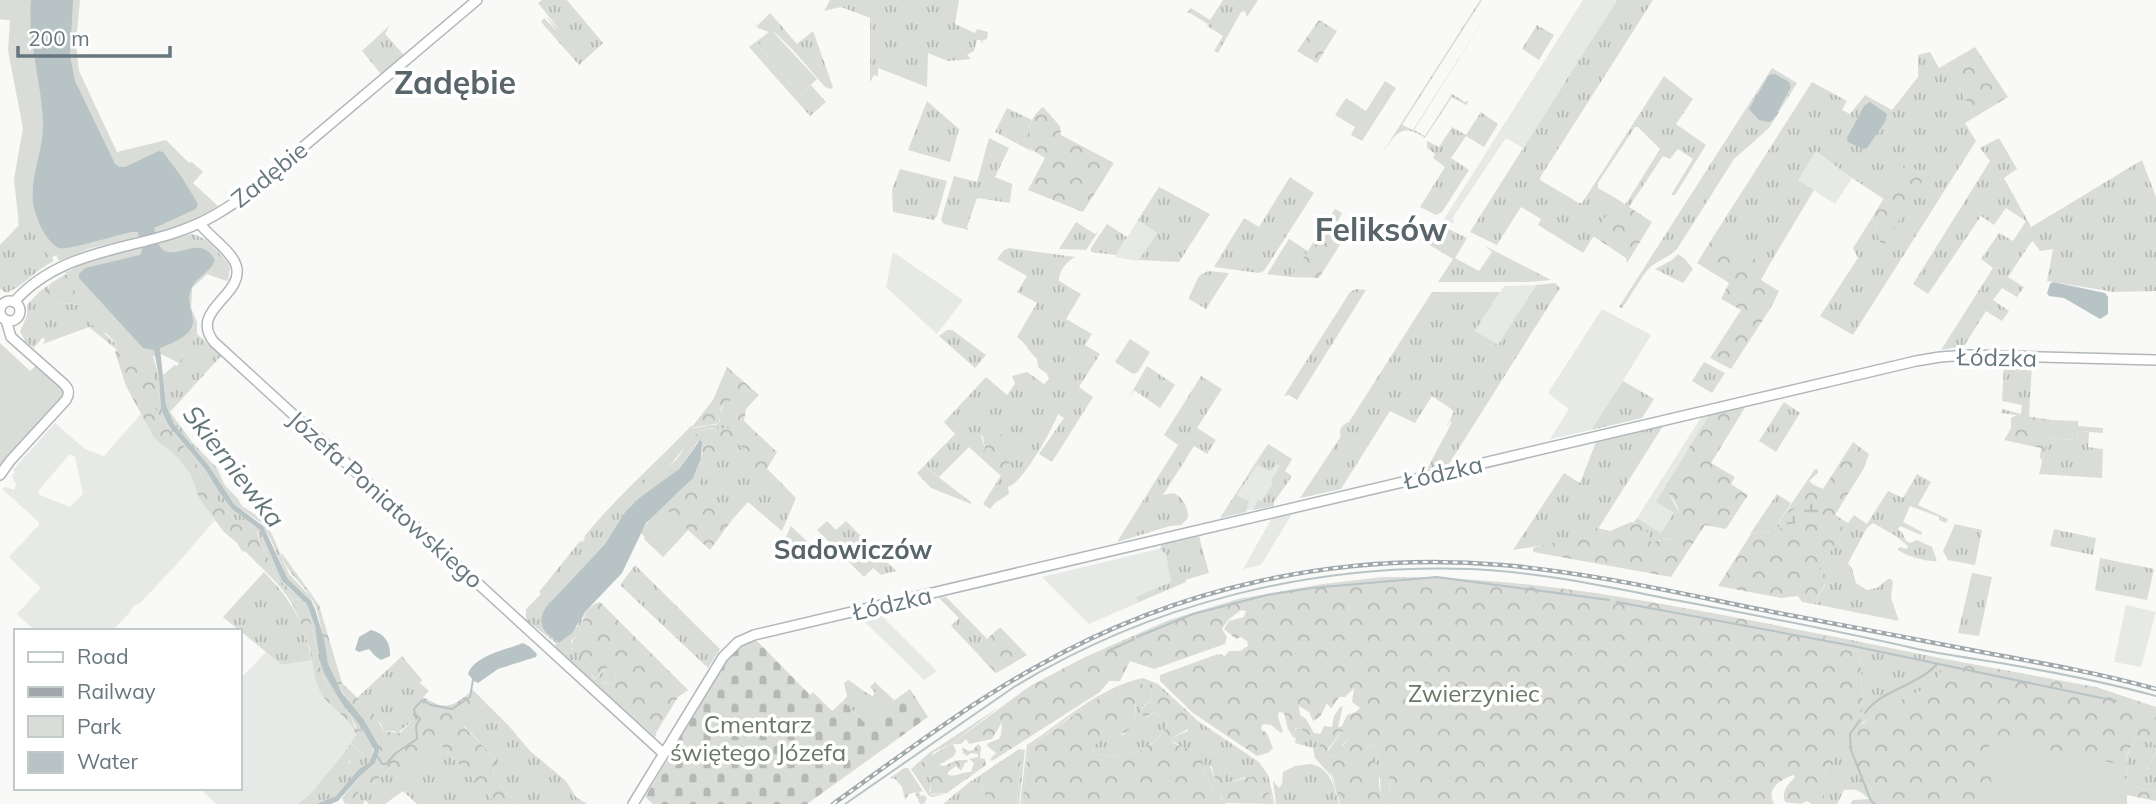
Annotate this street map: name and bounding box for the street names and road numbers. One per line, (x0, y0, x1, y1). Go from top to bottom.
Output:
street label: Zadębie (225, 134, 313, 214)
street label: Łódzka (1956, 341, 2037, 373)
street label: Józefa Poniatowskiego (282, 404, 490, 594)
street label: Łódzka (1400, 448, 1485, 496)
street label: Łódzka (849, 579, 934, 627)

